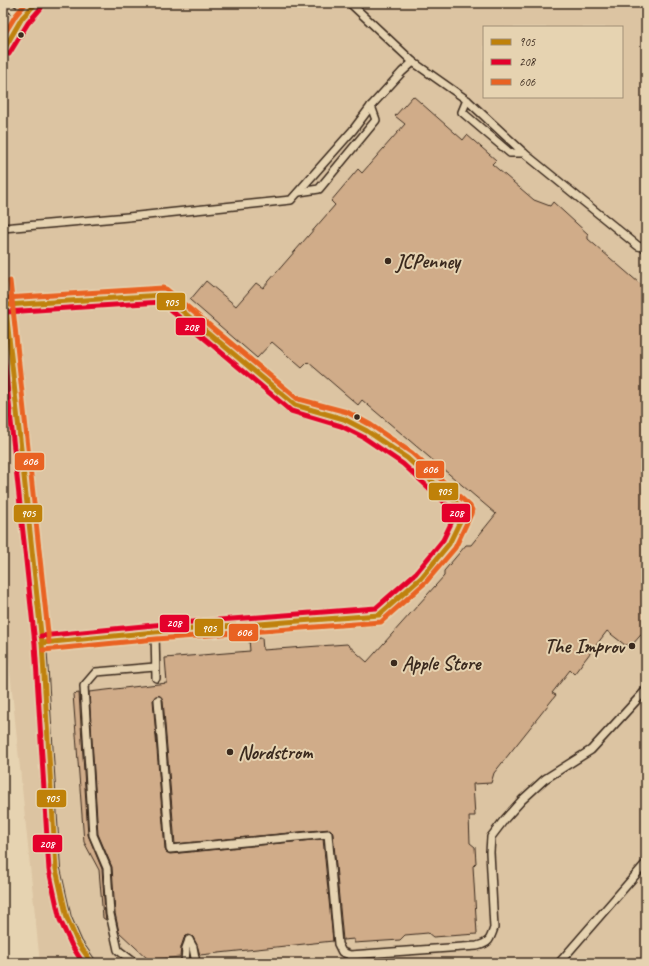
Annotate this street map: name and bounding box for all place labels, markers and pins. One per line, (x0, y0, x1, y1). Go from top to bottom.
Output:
unlabelled marker (16, 30, 26, 40)
place label: JCPenney (394, 249, 462, 274)
marker: JCPenney (383, 256, 393, 266)
unlabelled marker (352, 412, 362, 422)
place label: The Improv (544, 634, 626, 659)
marker: The Improv (627, 641, 637, 651)
place label: Apple Store (402, 651, 482, 676)
marker: Apple Store (389, 658, 399, 668)
place label: Nordstrom (238, 740, 314, 765)
marker: Nordstrom (225, 747, 235, 757)

